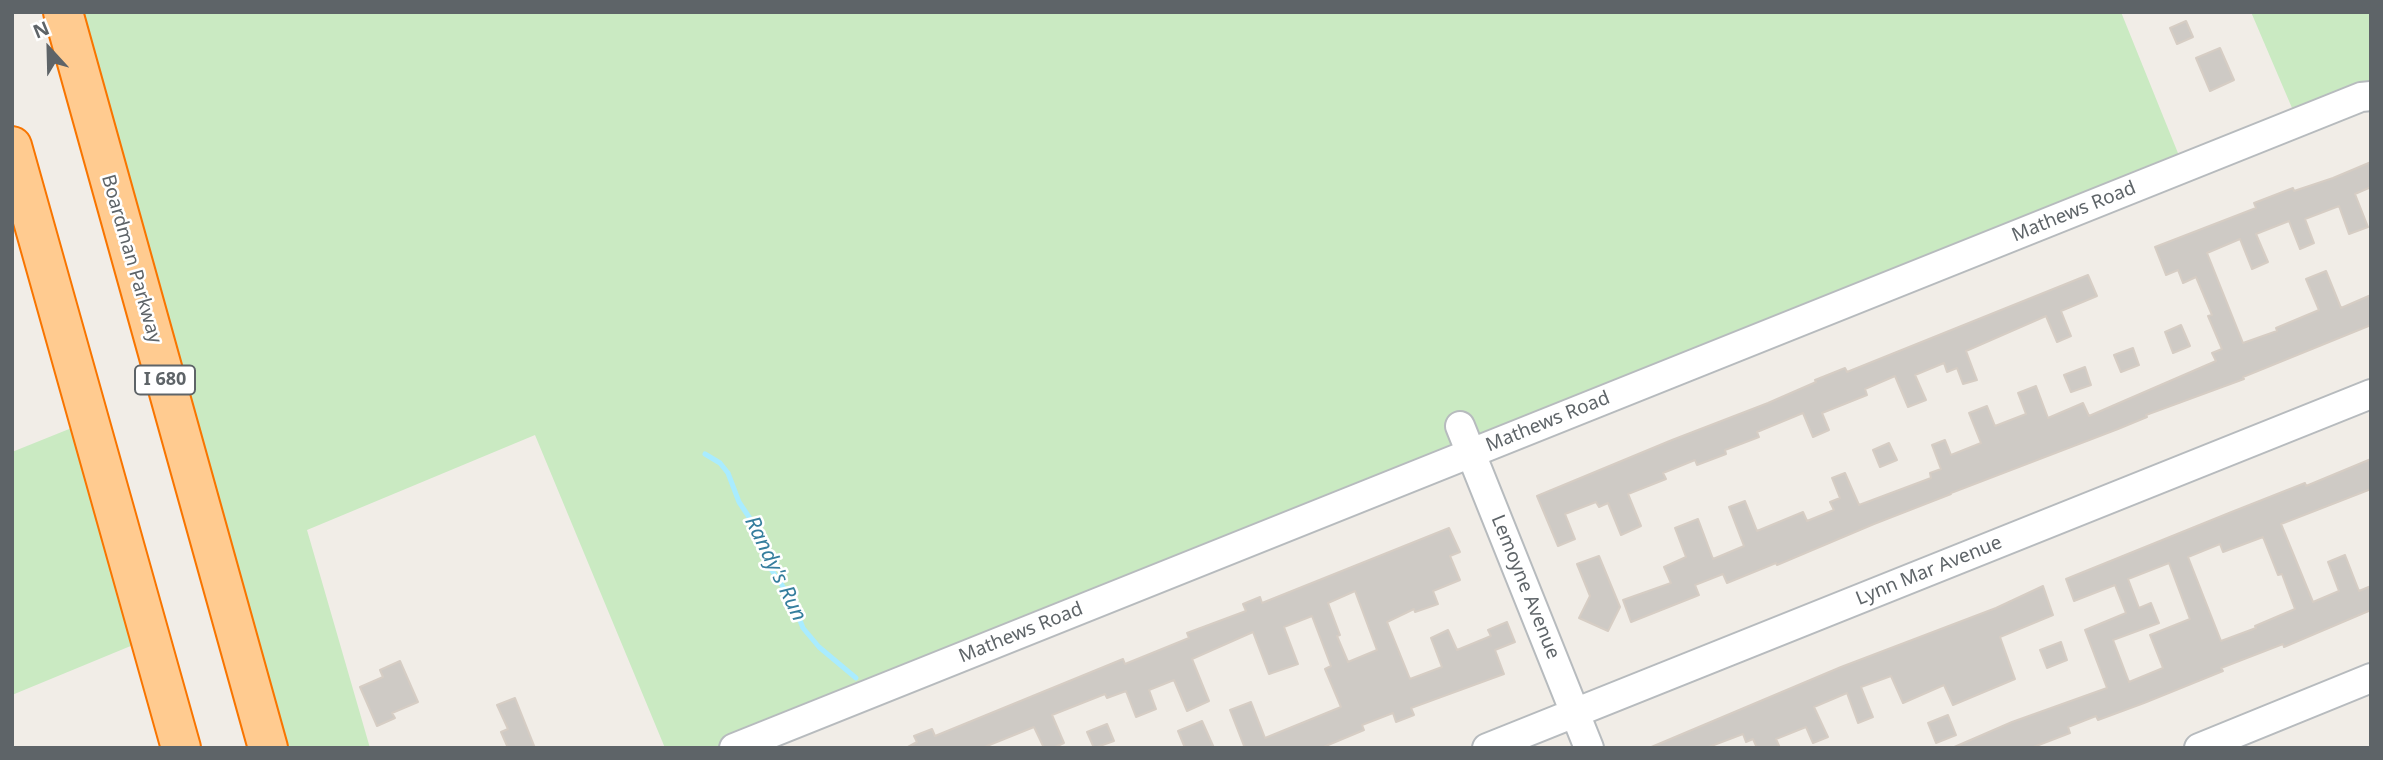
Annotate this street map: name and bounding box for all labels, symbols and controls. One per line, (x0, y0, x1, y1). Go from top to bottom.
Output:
north arrow (14, 14, 84, 84)
text: N (29, 15, 53, 44)
street label: Boardman Parkway (96, 172, 166, 346)
street label: Mathews Road (2009, 177, 2139, 247)
road number: I 680 (135, 366, 195, 394)
street label: Mathews Road (1483, 387, 1613, 457)
water label: Randy's Run (739, 512, 811, 626)
street label: Lemoyne Avenue (1486, 512, 1564, 662)
street label: Lynn Mar Avenue (1853, 531, 2005, 611)
street label: Mathews Road (956, 598, 1086, 668)

